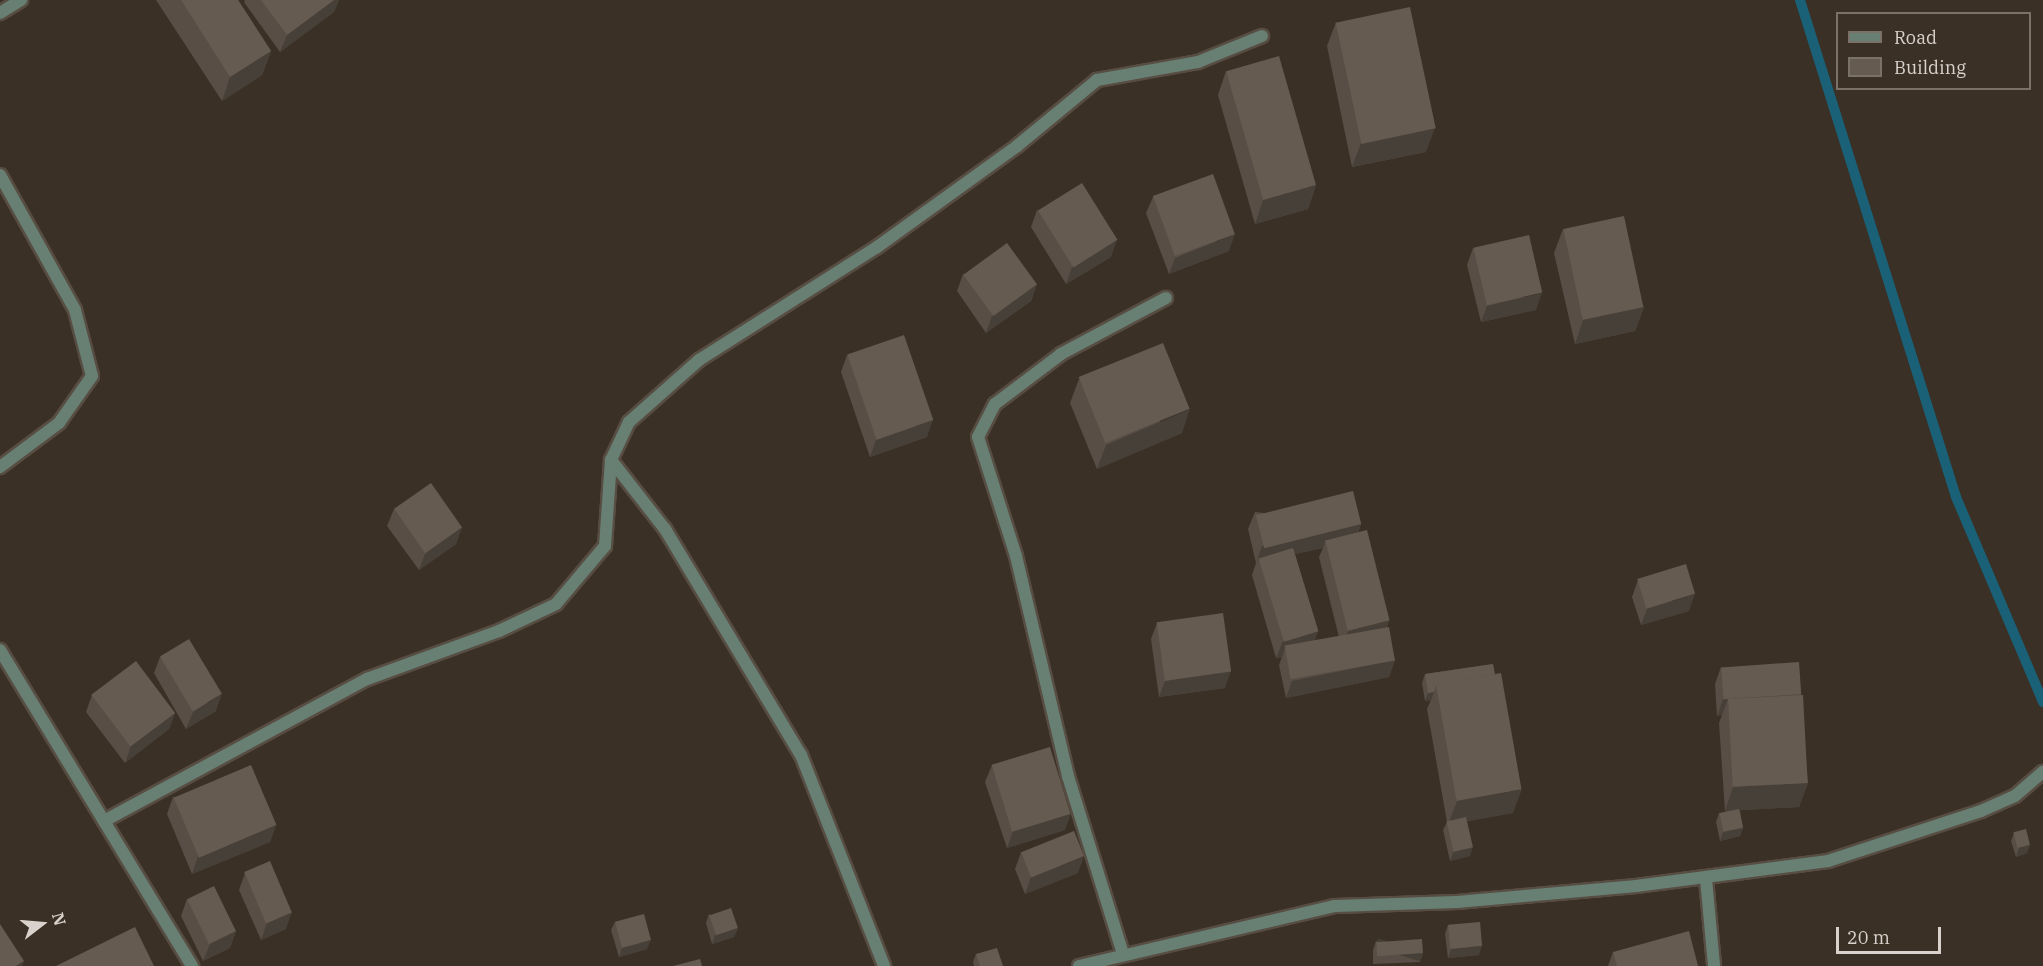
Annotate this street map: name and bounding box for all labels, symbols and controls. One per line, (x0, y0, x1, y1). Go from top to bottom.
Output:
legend (1836, 12, 2031, 90)
text: Road (1894, 26, 1937, 49)
text: Building (1894, 56, 1966, 79)
north arrow (12, 894, 72, 954)
text: N (48, 910, 71, 928)
scale bar (1839, 915, 1944, 953)
text: 20 m (1847, 926, 1890, 949)

